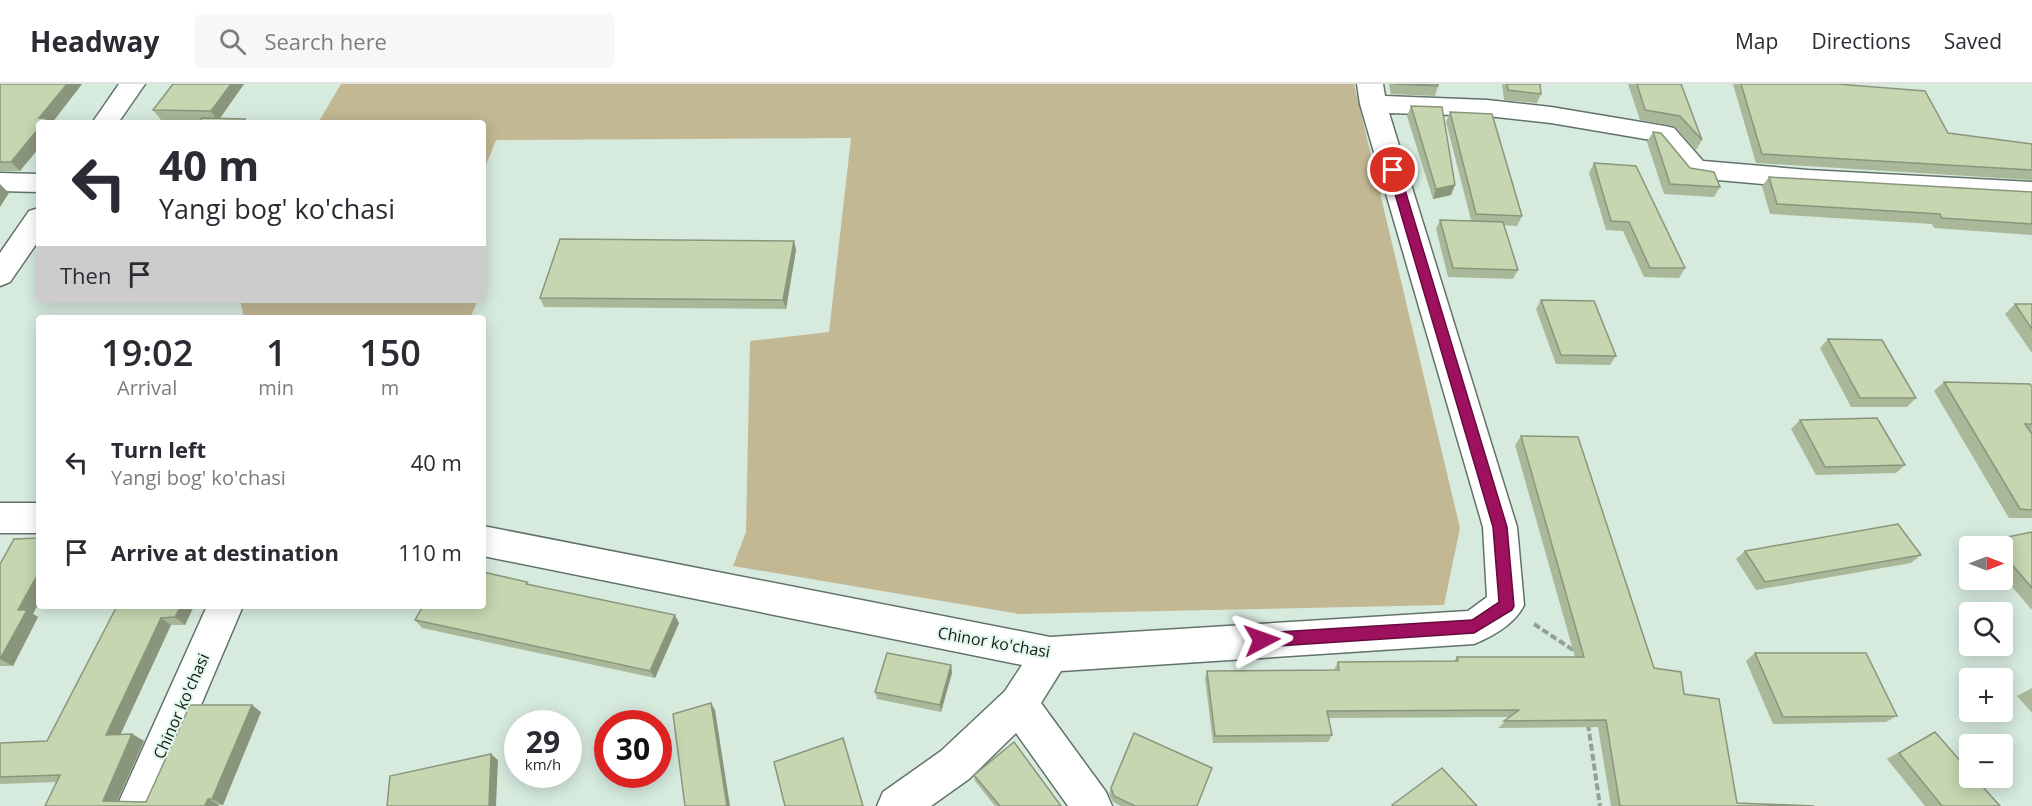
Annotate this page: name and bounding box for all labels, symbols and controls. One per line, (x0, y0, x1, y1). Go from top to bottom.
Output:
search box (195, 14, 615, 68)
text: Headway (30, 22, 159, 60)
icon: search (216, 25, 249, 58)
text: Search here (264, 26, 387, 56)
text: Map (1735, 27, 1778, 55)
text: Directions (1811, 27, 1911, 55)
text: Saved (1944, 27, 2002, 55)
text: 40 m (159, 136, 259, 193)
icon: left (60, 144, 138, 222)
pin (1367, 144, 1418, 195)
icon: arrive (1376, 153, 1409, 186)
text: Yangi bog' ko'chasi (159, 190, 395, 227)
icon: arrive (123, 258, 156, 291)
text: Then (60, 260, 111, 290)
text: 19:02 (101, 328, 193, 377)
text: 1 (266, 328, 287, 377)
text: 150 (359, 328, 421, 377)
text: Arrival (117, 374, 177, 401)
text: min (258, 374, 294, 401)
text: m (381, 374, 399, 401)
text: Turn left (111, 434, 206, 464)
icon: left (60, 446, 93, 479)
text: 40 m (411, 447, 462, 477)
text: Yangi bog' ko'chasi (111, 464, 286, 491)
icon: arrive (60, 536, 93, 569)
north arrow (1959, 536, 2013, 590)
map controls (1959, 536, 2013, 788)
text: Arrive at destination (111, 537, 339, 567)
text: 110 m (398, 537, 462, 567)
button: search (1959, 602, 2013, 656)
position arrow (1230, 608, 1294, 672)
street label: Chinor ko'chasi (936, 621, 1052, 663)
street label: Chinor ko'chasi (148, 650, 214, 762)
button: + (1959, 668, 2013, 722)
speed limit sign: 30 (594, 710, 672, 788)
text: 29 (526, 721, 560, 762)
button: − (1959, 734, 2013, 788)
text: km/h (525, 754, 561, 774)

